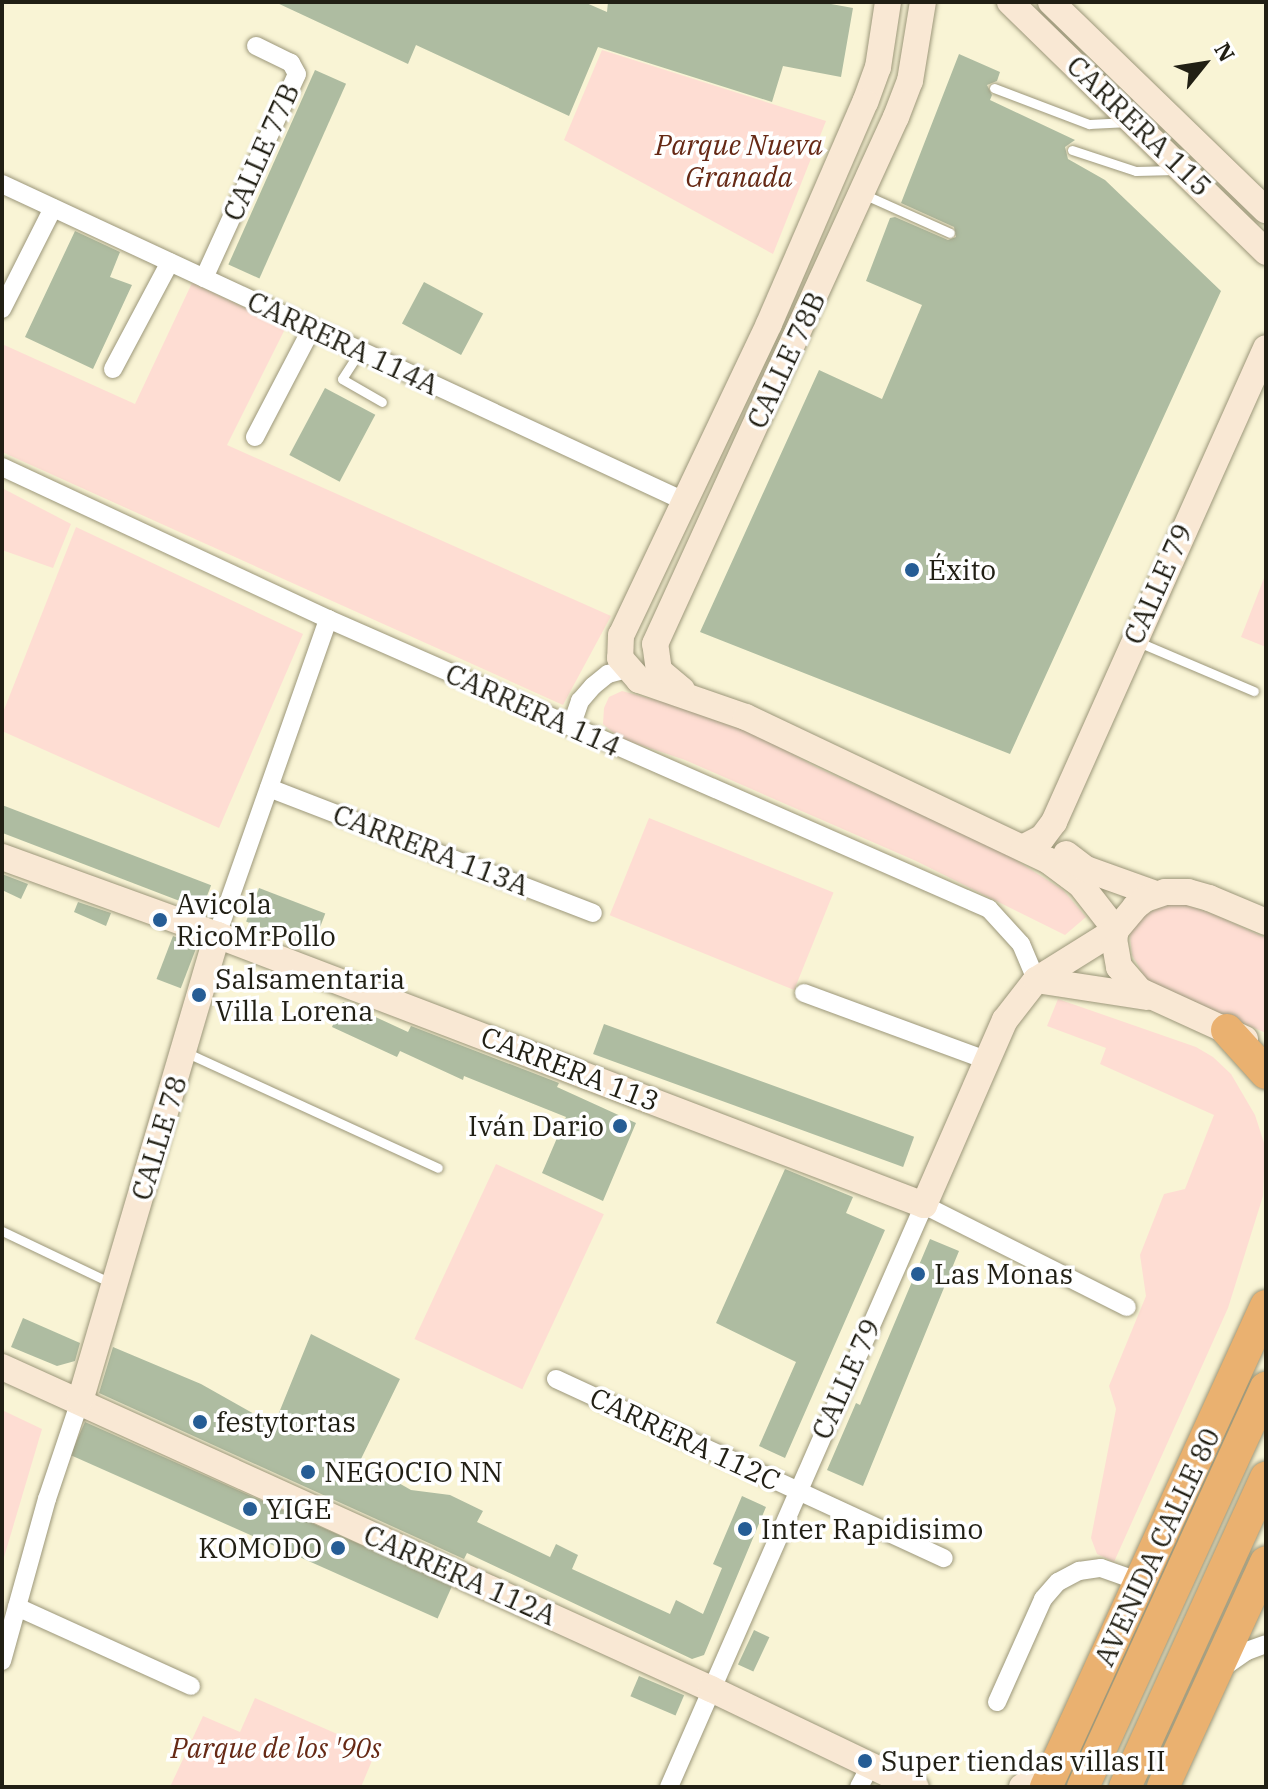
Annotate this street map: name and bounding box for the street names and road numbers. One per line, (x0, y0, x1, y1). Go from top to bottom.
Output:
street label: CARRERA 115 (1060, 49, 1218, 203)
street label: CALLE 77B (216, 78, 306, 226)
street label: CARRERA 114A (242, 284, 444, 402)
street label: CALLE 78B (740, 286, 832, 434)
street label: CALLE 79 (1117, 519, 1199, 649)
street label: CARRERA 114 (440, 656, 626, 764)
street label: CARRERA 113A (328, 797, 534, 903)
street label: CARRERA 113 (476, 1020, 664, 1118)
street label: CALLE 78 (124, 1072, 194, 1204)
street label: CALLE 79 (805, 1314, 887, 1444)
street label: CARRERA 112C (585, 1380, 785, 1498)
street label: AVENIDA CALLE 80 (1087, 1423, 1227, 1671)
street label: CARRERA 112A (359, 1518, 561, 1632)

